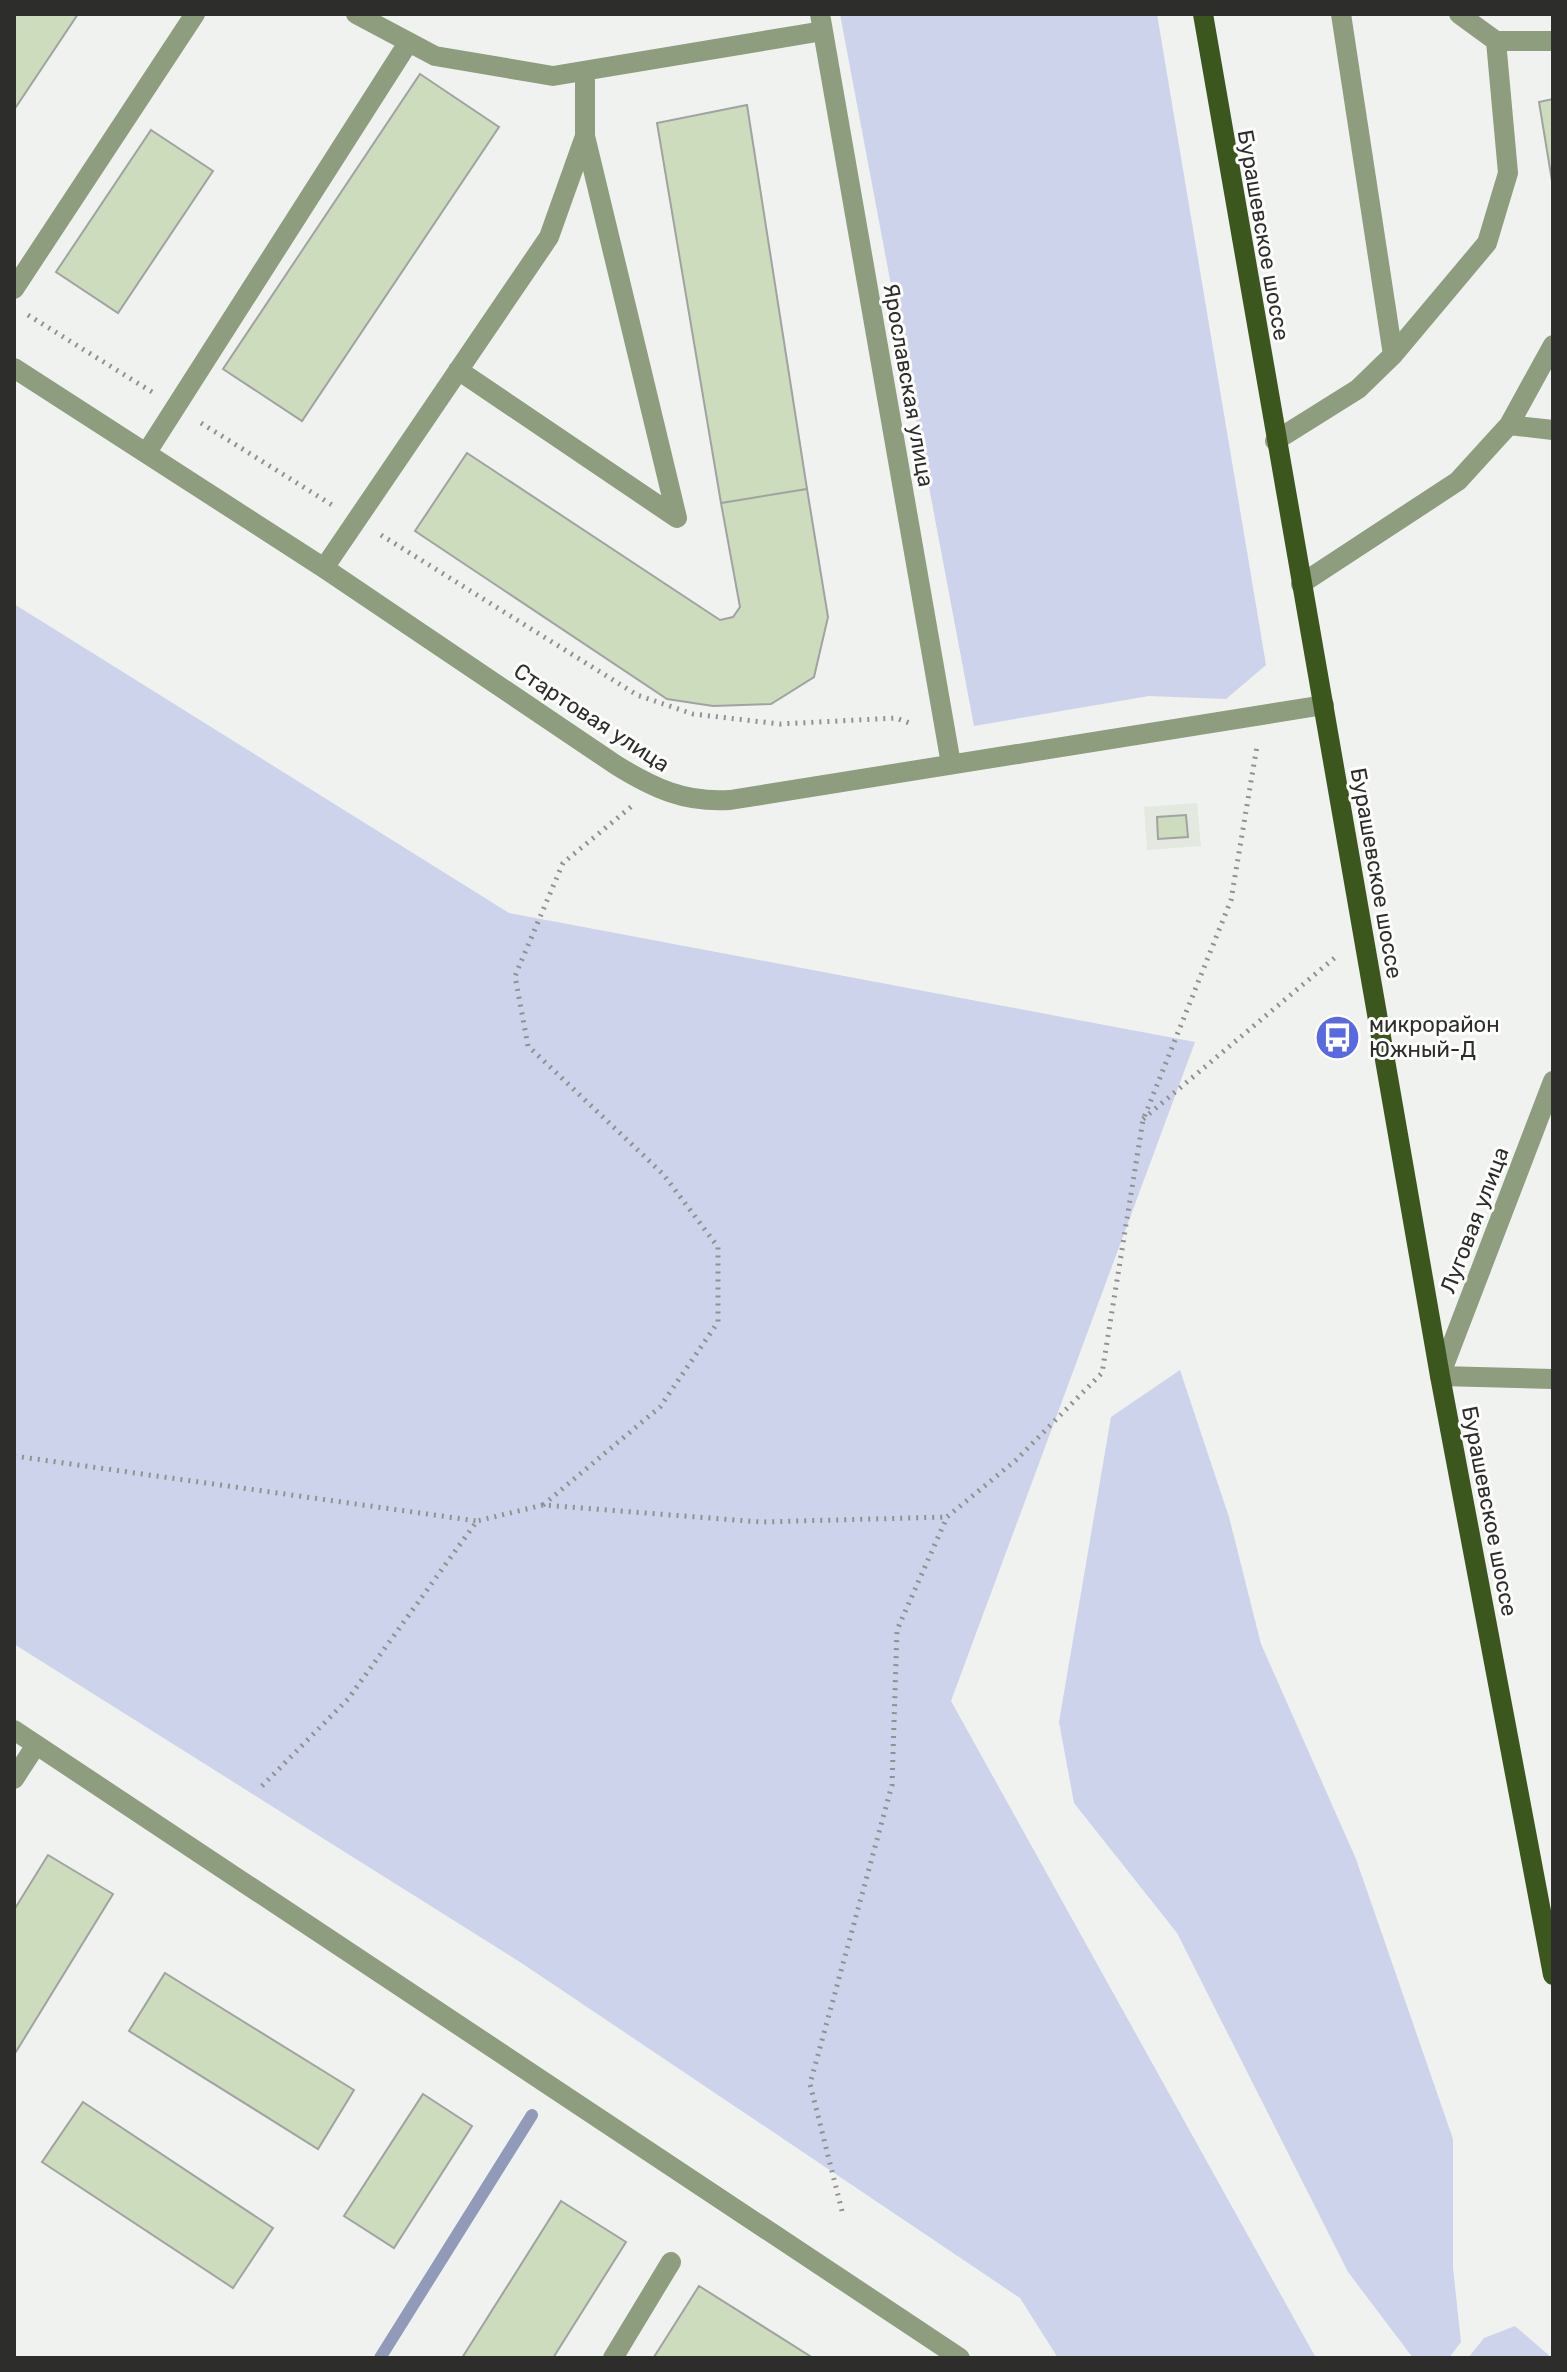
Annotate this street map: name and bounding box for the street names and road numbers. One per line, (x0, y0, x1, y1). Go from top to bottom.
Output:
street label: Бурашевское шоссе (1232, 128, 1295, 343)
street label: Ярославская улица (877, 281, 940, 489)
street label: Стартовая улица (509, 657, 675, 778)
street label: Бурашевское шоссе (1345, 766, 1408, 981)
street label: Луговая улица (1434, 1143, 1515, 1297)
street label: Бурашевское шоссе (1456, 1404, 1523, 1619)

